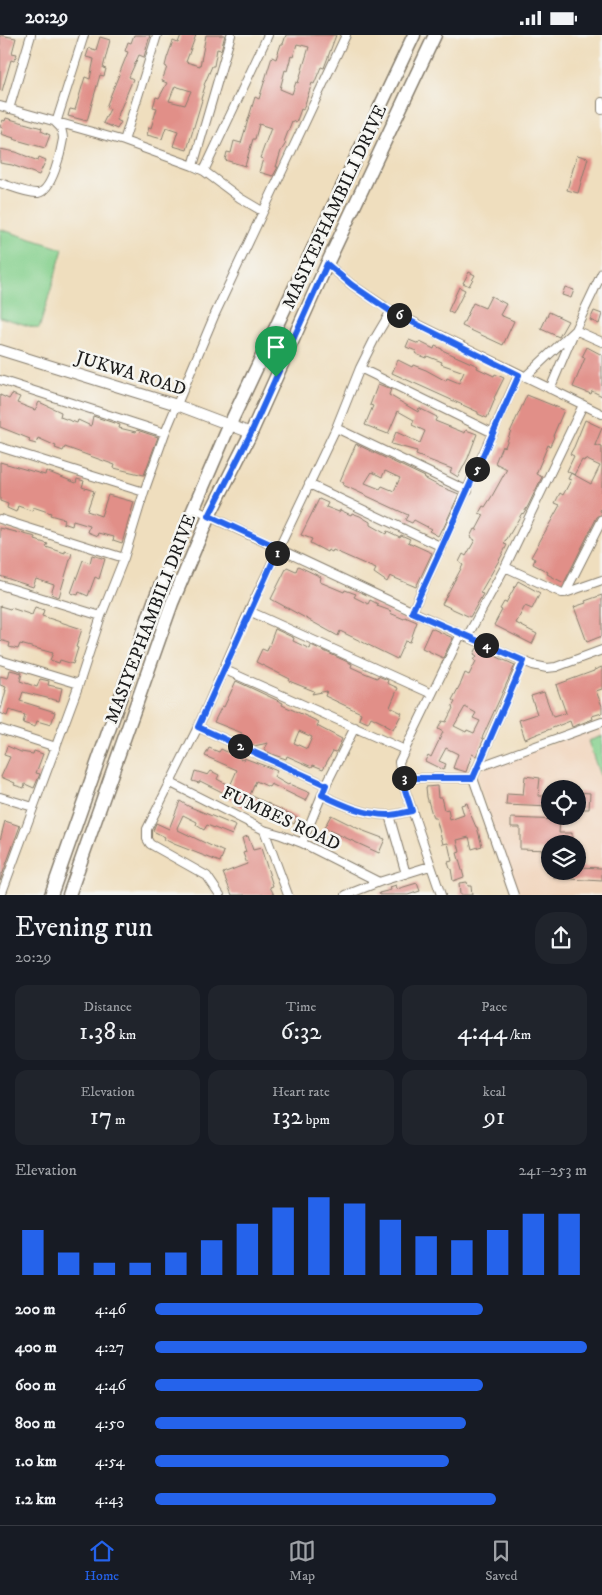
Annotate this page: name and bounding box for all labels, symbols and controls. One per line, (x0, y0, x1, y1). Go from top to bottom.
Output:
text: 20:29 (25, 6, 68, 29)
street label: MASIYEPHAMBILI DRIVE (278, 101, 392, 313)
pin: 6 (386, 303, 412, 327)
text: 6 (396, 306, 403, 324)
pin (255, 326, 297, 377)
icon: arrive (262, 333, 290, 361)
street label: JUKWA ROAD (71, 346, 189, 401)
pin: 5 (464, 457, 490, 481)
text: 5 (474, 460, 481, 478)
street label: MASIYEPHAMBILI DRIVE (101, 511, 201, 727)
pin: 1 (264, 541, 290, 565)
text: 1 (275, 544, 280, 562)
pin: 4 (474, 633, 498, 657)
text: 4 (482, 636, 491, 654)
pin: 2 (228, 733, 252, 759)
text: 2 (237, 737, 244, 755)
pin: 3 (392, 765, 416, 791)
text: 3 (402, 769, 407, 787)
map controls (541, 780, 586, 880)
button: locate (541, 780, 586, 825)
street label: FUMBES ROAD (218, 782, 344, 856)
button: layers (541, 835, 586, 880)
text: Evening run (15, 910, 153, 945)
button: share (535, 912, 587, 964)
text: 20:29 (15, 947, 51, 967)
text: Distance (84, 998, 132, 1016)
text: Time (286, 998, 316, 1016)
text: Pace (481, 998, 507, 1016)
text: 1.38 (79, 1016, 116, 1047)
text: 6:32 (280, 1016, 322, 1047)
text: 4:44 (457, 1016, 507, 1047)
text: km (116, 1026, 136, 1044)
text: /km (507, 1026, 531, 1044)
text: Elevation (81, 1083, 135, 1101)
text: Heart rate (272, 1083, 330, 1101)
text: kcal (483, 1083, 506, 1101)
text: 17 (90, 1101, 112, 1132)
text: 132 (272, 1101, 303, 1132)
text: 91 (484, 1101, 505, 1132)
text: m (112, 1111, 126, 1129)
text: bpm (303, 1111, 330, 1129)
text: Elevation (15, 1160, 77, 1180)
text: 241–253 m (518, 1160, 587, 1180)
text: 200 m (15, 1299, 56, 1319)
text: 4:46 (95, 1299, 126, 1319)
text: 400 m (15, 1337, 57, 1357)
text: 4:27 (95, 1337, 124, 1357)
text: 600 m (15, 1375, 56, 1395)
text: 4:46 (95, 1375, 126, 1395)
text: 800 m (15, 1413, 56, 1433)
text: 4:50 (95, 1413, 125, 1433)
text: 1.0 km (15, 1451, 57, 1471)
text: 4:54 (95, 1451, 125, 1471)
text: 1.2 km (15, 1489, 56, 1509)
text: 4:43 (95, 1489, 124, 1509)
tab: Home (85, 1537, 119, 1585)
tab: Map (288, 1537, 316, 1585)
tab: Saved (485, 1537, 517, 1585)

